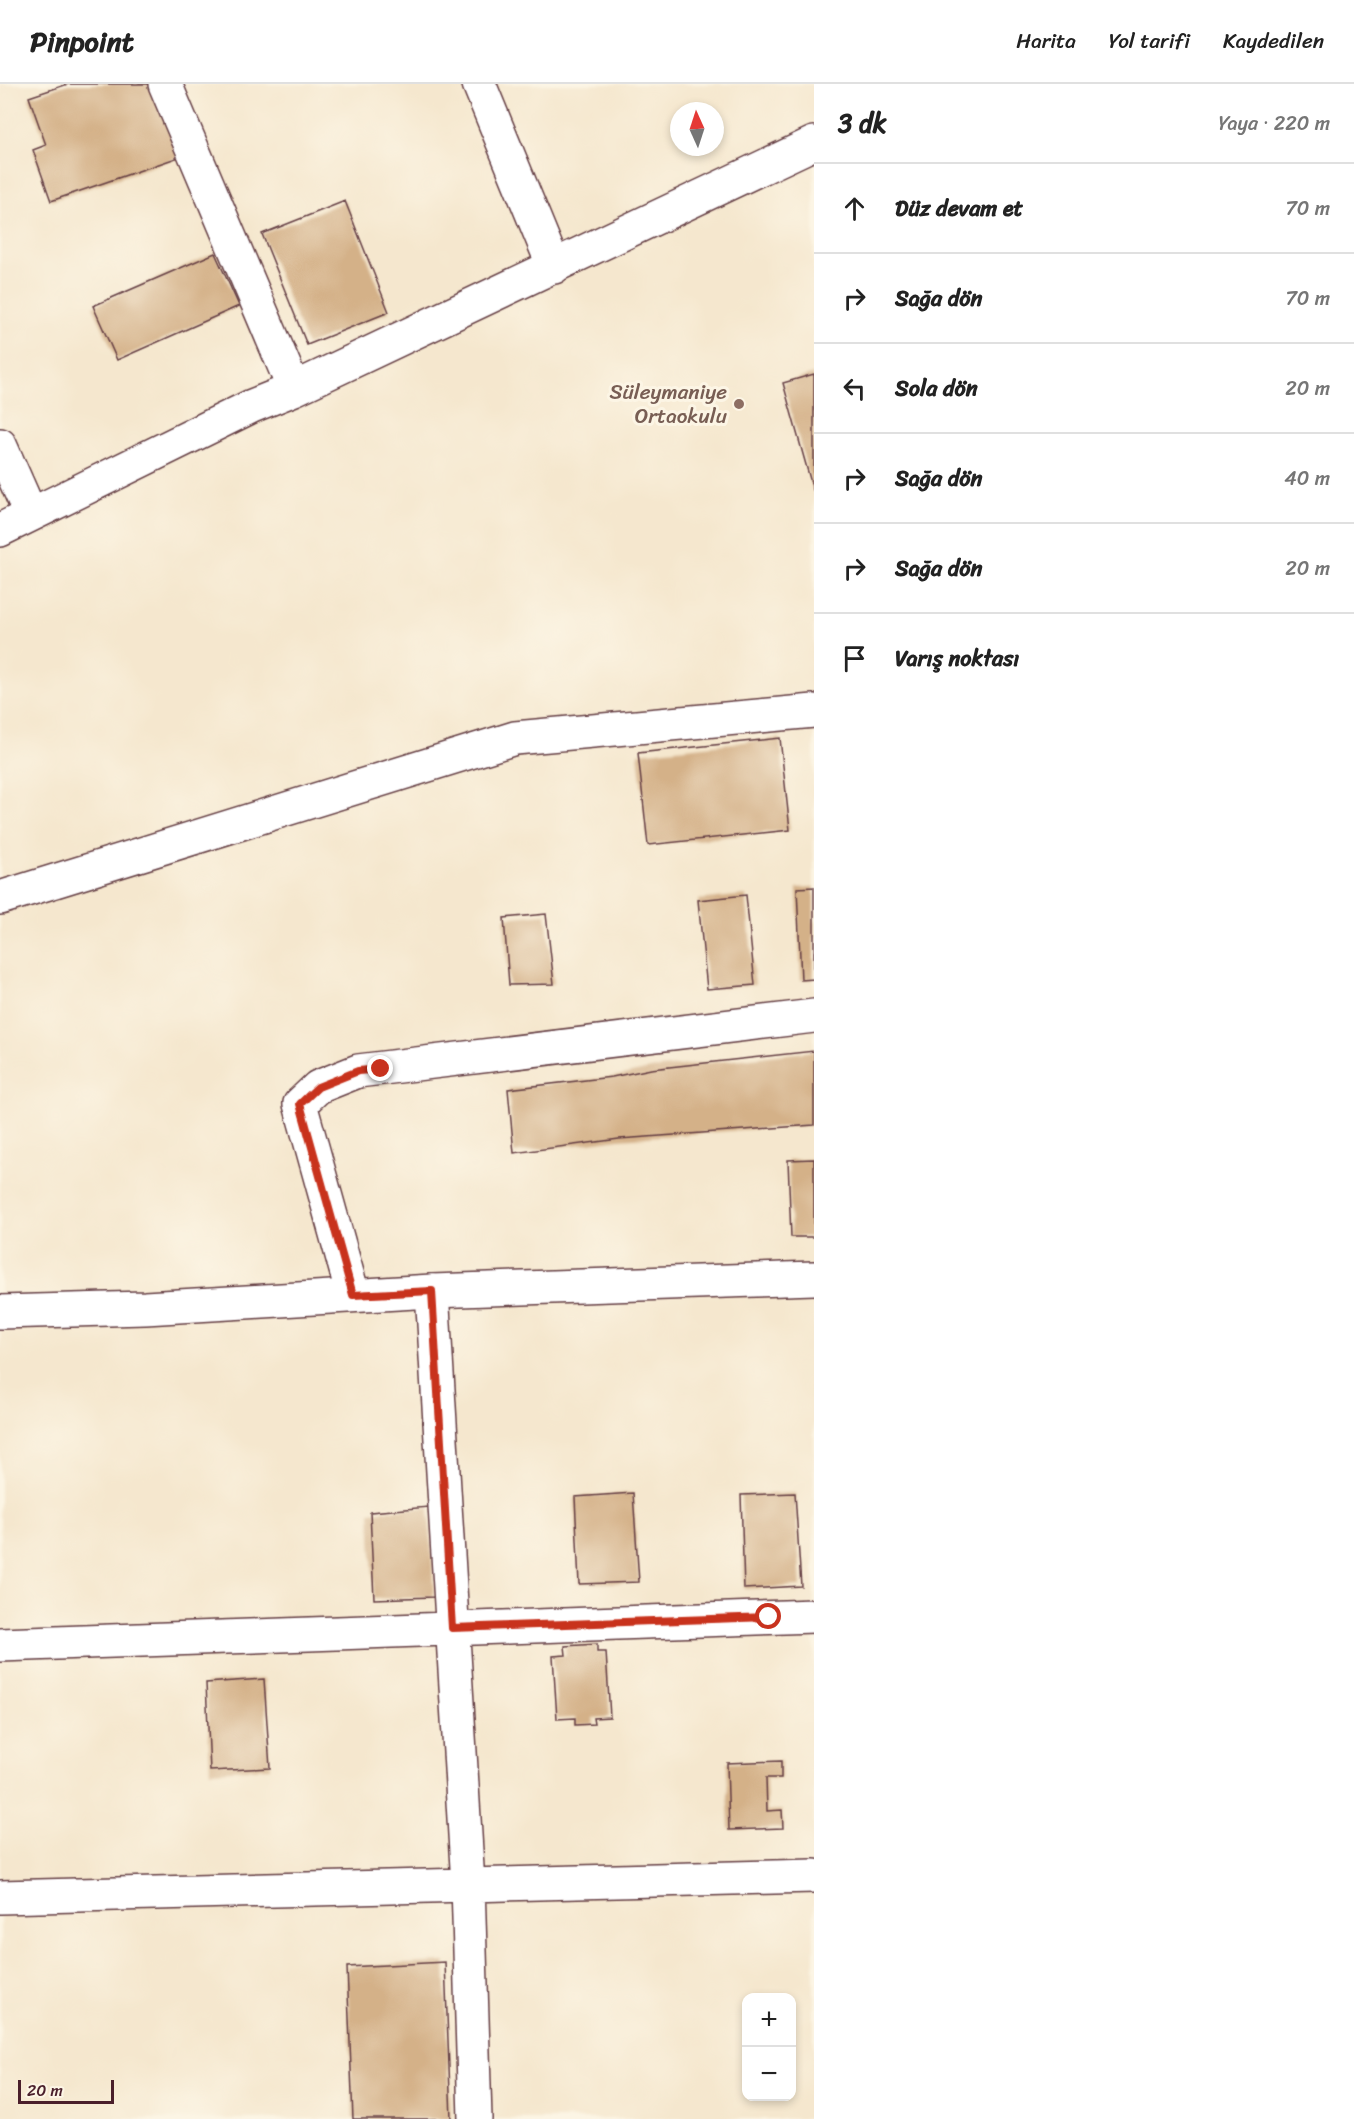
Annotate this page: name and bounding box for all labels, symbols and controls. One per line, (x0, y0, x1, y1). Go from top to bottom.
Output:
text: Pinpoint (30, 17, 134, 66)
text: Harita (1016, 22, 1076, 60)
text: Yol tarifi (1109, 22, 1190, 60)
text: Kaydedilen (1223, 22, 1324, 60)
text: 3 dk (838, 100, 887, 146)
north arrow (670, 102, 724, 156)
text: Yaya · 220 m (1219, 106, 1330, 141)
text: Düz devam et (895, 189, 1023, 228)
text: 70 m (1285, 191, 1330, 226)
icon: ahead (838, 192, 871, 225)
text: Sağa dön (895, 279, 982, 318)
text: 70 m (1285, 281, 1330, 316)
icon: right (838, 282, 871, 315)
text: Sola dön (895, 369, 978, 408)
text: 20 m (1285, 371, 1330, 406)
icon: left (838, 372, 871, 405)
place label: Süleymaniye Ortaokulu (609, 373, 728, 435)
marker: Süleymaniye Ortaokulu (732, 397, 746, 411)
text: Sağa dön (895, 459, 982, 498)
text: 40 m (1284, 461, 1330, 496)
icon: right (838, 462, 871, 495)
text: Sağa dön (895, 549, 982, 588)
text: 20 m (1285, 551, 1330, 586)
icon: right (838, 552, 871, 585)
text: Varış noktası (895, 639, 1019, 678)
icon: arrive (838, 642, 871, 675)
route end (367, 1055, 393, 1081)
route start (755, 1603, 781, 1629)
map controls (742, 1993, 796, 2101)
button: + (742, 1993, 796, 2047)
button: − (742, 2047, 796, 2101)
text: 20 m (27, 2076, 63, 2105)
scale bar (18, 2077, 114, 2104)

